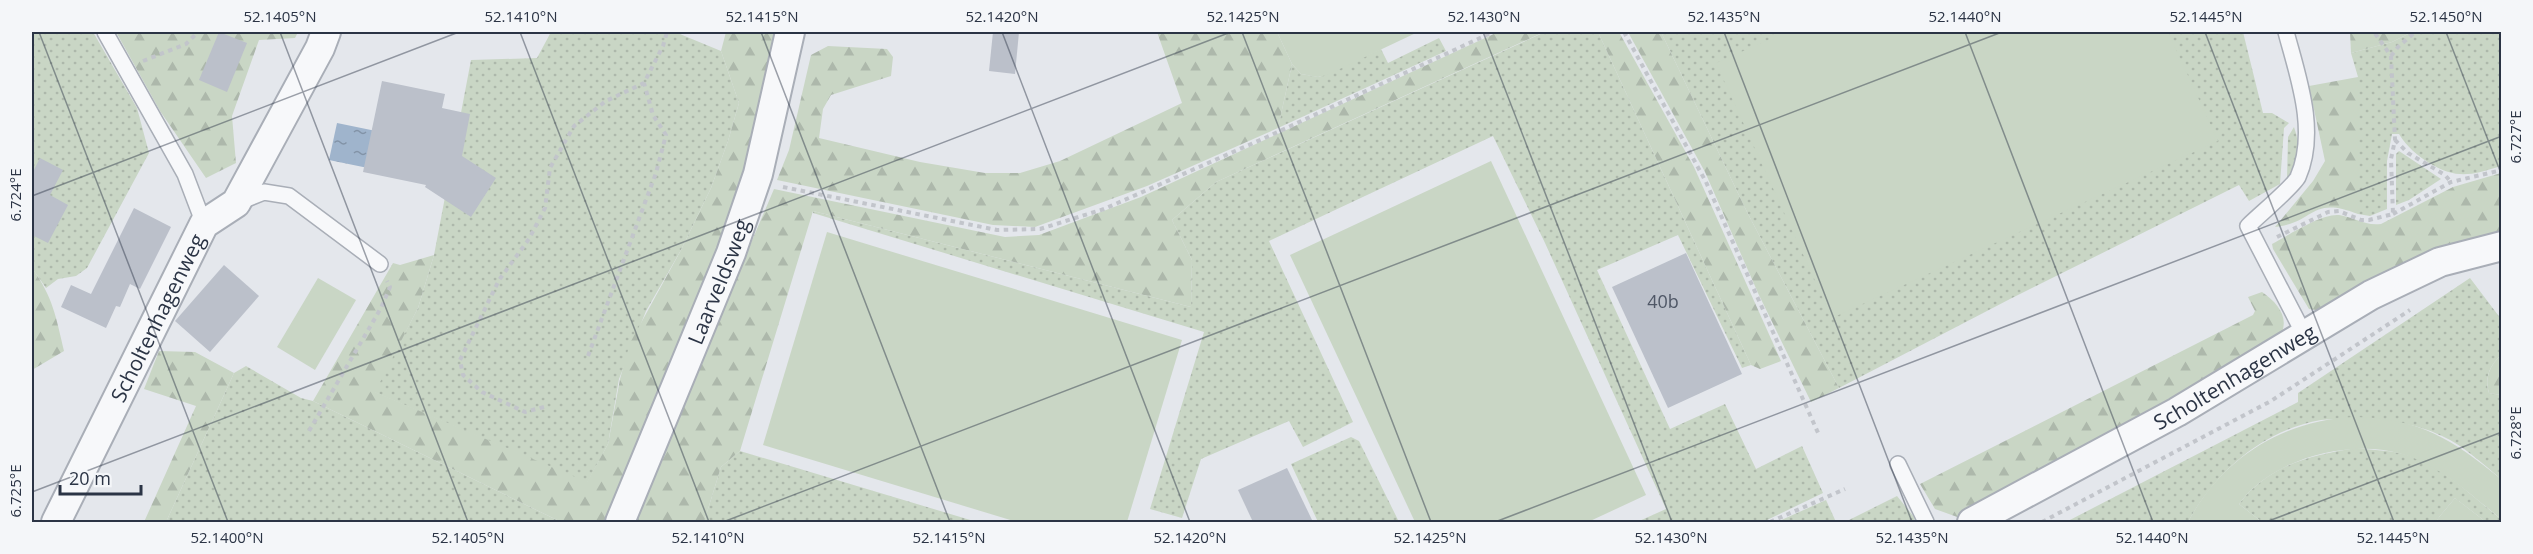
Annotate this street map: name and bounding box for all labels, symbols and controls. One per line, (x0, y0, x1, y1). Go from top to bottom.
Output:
text: 52.1405°N (243, 6, 317, 26)
text: 52.1410°N (484, 6, 558, 26)
text: 52.1415°N (725, 6, 799, 26)
text: 52.1420°N (965, 6, 1039, 26)
text: 52.1425°N (1206, 6, 1280, 26)
text: 52.1430°N (1447, 6, 1521, 26)
text: 52.1435°N (1687, 6, 1761, 26)
text: 52.1440°N (1928, 6, 2002, 26)
text: 52.1445°N (2169, 6, 2243, 26)
text: 52.1450°N (2409, 6, 2483, 26)
text: 6.727°E (2505, 110, 2525, 164)
text: 6.724°E (5, 168, 25, 222)
street label: Laarveldsweg (681, 215, 756, 348)
street label: Scholtenhagenweg (104, 229, 211, 407)
house number: 40b (1647, 289, 1679, 313)
street label: Scholtenhagenweg (2148, 318, 2321, 436)
text: 6.728°E (2505, 406, 2525, 460)
scale bar (60, 458, 141, 496)
text: 6.725°E (5, 464, 25, 518)
text: 20 m (69, 466, 111, 490)
text: 52.1400°N (190, 527, 264, 547)
text: 52.1405°N (431, 527, 505, 547)
text: 52.1410°N (671, 527, 745, 547)
text: 52.1415°N (912, 527, 986, 547)
text: 52.1420°N (1153, 527, 1227, 547)
text: 52.1425°N (1393, 527, 1467, 547)
text: 52.1430°N (1634, 527, 1708, 547)
text: 52.1435°N (1875, 527, 1949, 547)
text: 52.1440°N (2115, 527, 2189, 547)
text: 52.1445°N (2356, 527, 2430, 547)

